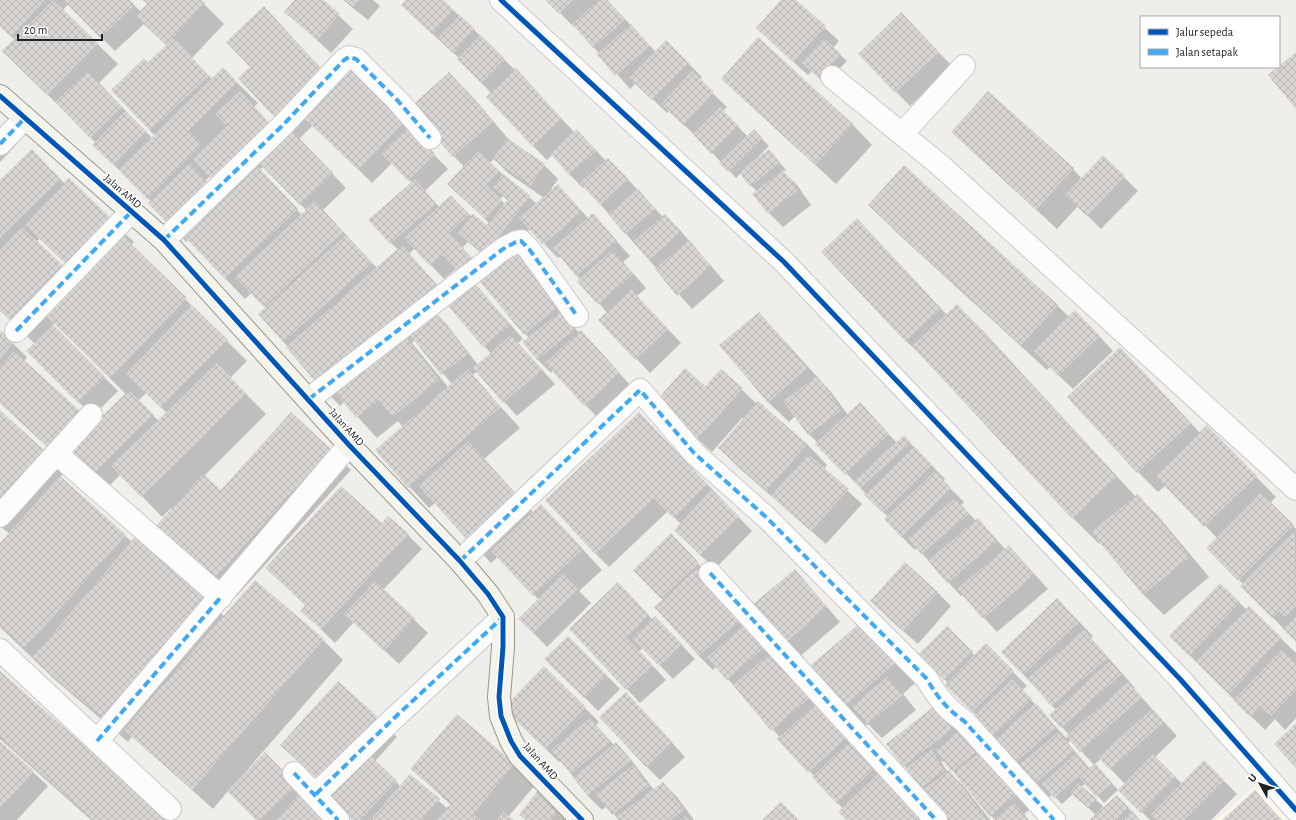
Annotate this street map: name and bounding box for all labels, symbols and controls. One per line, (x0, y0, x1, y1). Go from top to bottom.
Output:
scale bar (18, 16, 102, 42)
legend (1140, 16, 1280, 68)
text: 20 m (24, 24, 47, 36)
text: Jalur sepeda (1176, 26, 1234, 38)
text: Jalan setapak (1176, 46, 1239, 58)
street label: Jalan AMD (102, 172, 143, 210)
street label: Jalan AMD (327, 407, 366, 448)
street label: Jalan AMD (521, 741, 560, 782)
north arrow (1240, 764, 1280, 804)
text: U (1246, 772, 1259, 784)

